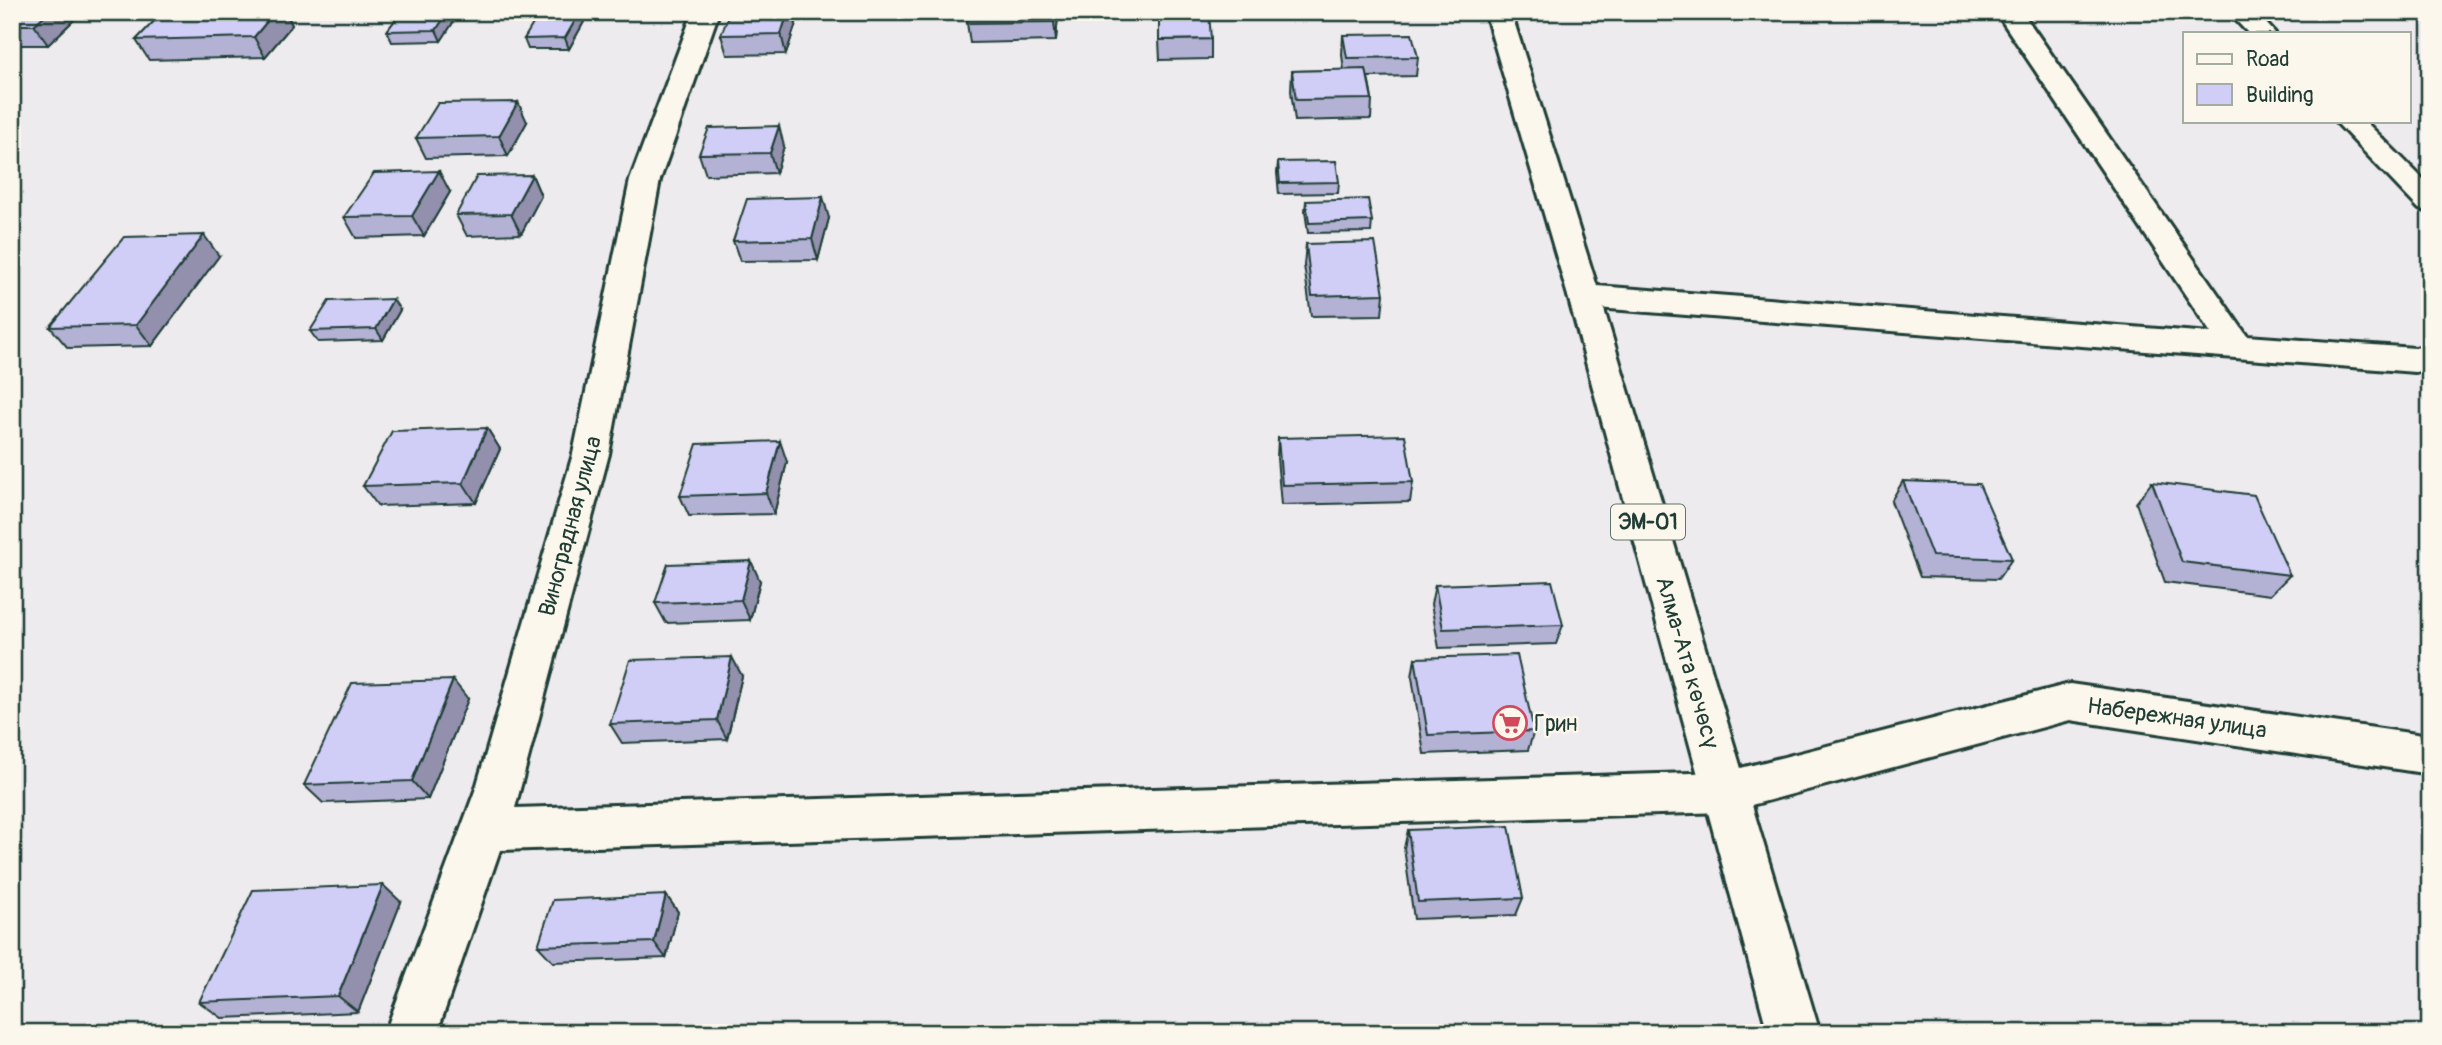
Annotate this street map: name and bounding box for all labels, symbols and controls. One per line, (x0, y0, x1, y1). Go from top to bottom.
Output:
legend (2183, 32, 2410, 122)
text: Road (2246, 46, 2290, 73)
text: Building (2246, 82, 2313, 109)
street label: Виноградная улица (532, 433, 608, 619)
road number: ЭМ-01 (1611, 504, 1685, 540)
street label: Алма-Ата көчөсү (1649, 573, 1727, 753)
street label: Набережная улица (2085, 691, 2269, 745)
supermarket icon: Грин (1491, 704, 1529, 742)
place label: Грин (1534, 709, 1578, 738)

